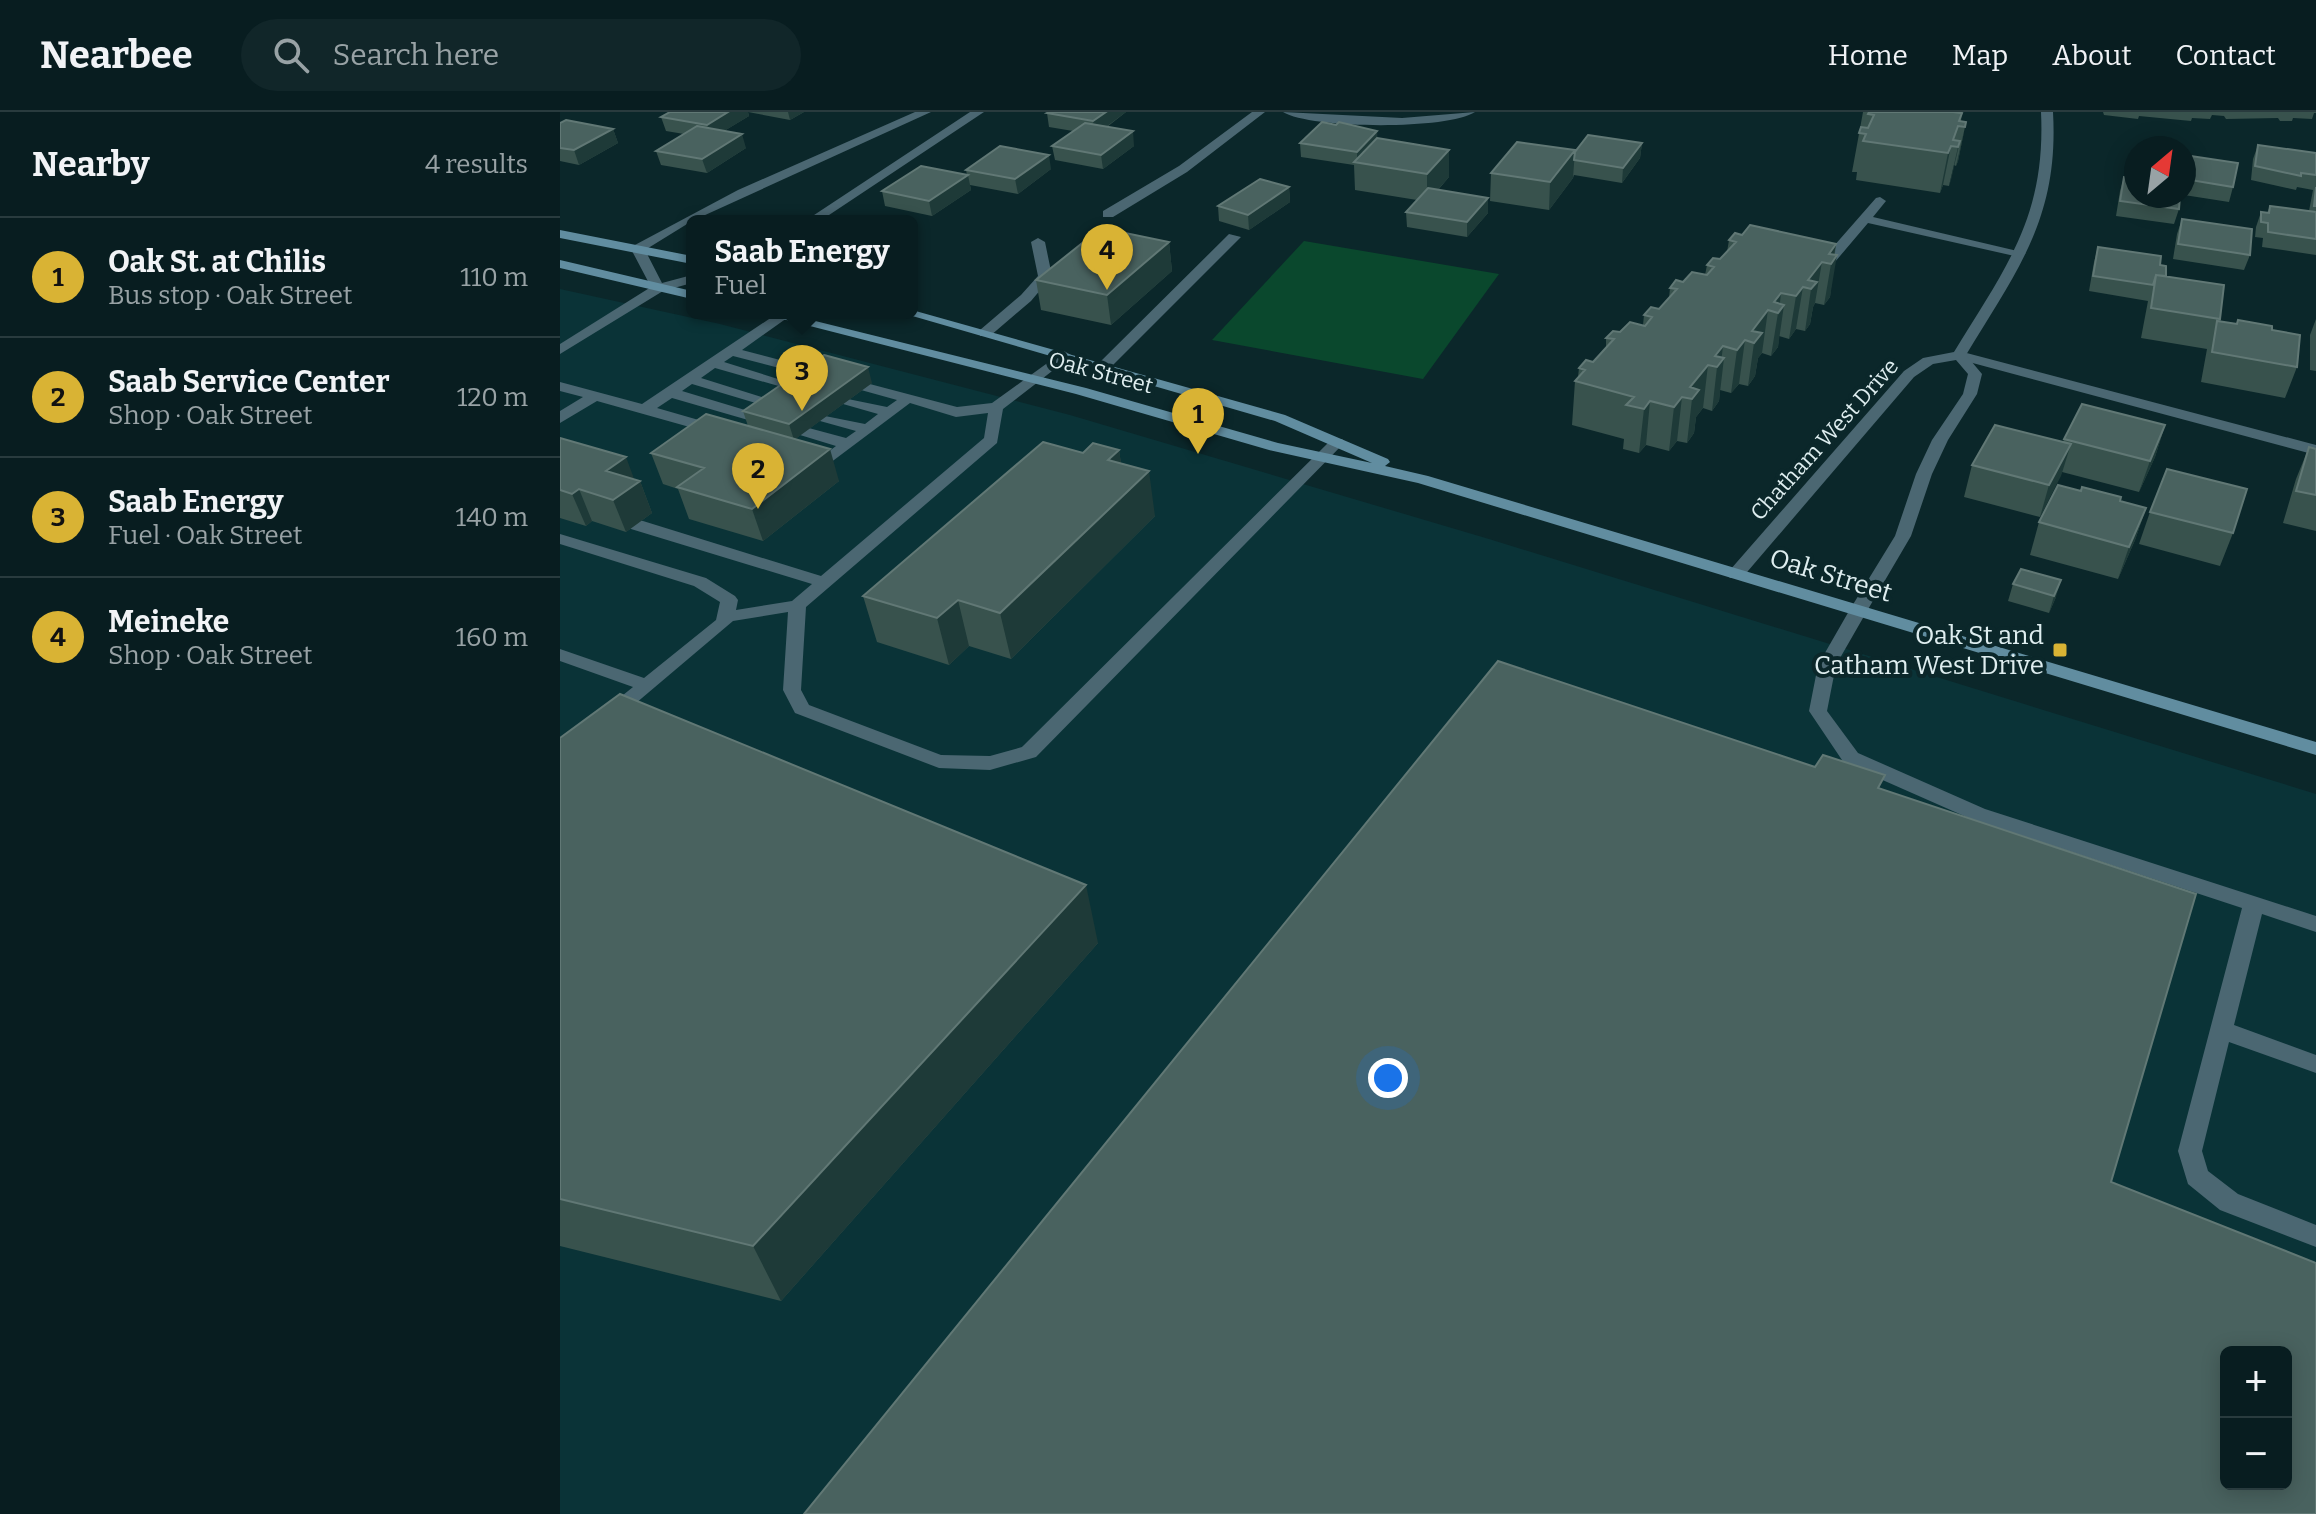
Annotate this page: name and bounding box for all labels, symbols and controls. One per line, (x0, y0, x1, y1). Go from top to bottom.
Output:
search box (241, 19, 801, 91)
text: Nearbee (40, 32, 193, 78)
icon: search (269, 33, 313, 77)
text: Search here (333, 37, 499, 73)
text: Home (1828, 39, 1908, 72)
text: Map (1952, 39, 2008, 72)
text: About (2052, 39, 2132, 72)
text: Contact (2176, 39, 2276, 72)
north arrow (2124, 136, 2196, 208)
text: Nearby (32, 144, 150, 185)
text: 4 results (425, 149, 528, 180)
popup (686, 215, 918, 319)
pin: 4 (1081, 224, 1133, 290)
text: Saab Energy (714, 234, 890, 270)
text: Oak St. at Chilis (108, 244, 326, 280)
text: 1 (52, 262, 64, 293)
text: 110 m (460, 262, 528, 293)
text: Fuel (714, 270, 766, 301)
text: Bus stop · Oak Street (108, 280, 352, 311)
pin: 3 (776, 345, 828, 411)
street label: Oak Street (1046, 346, 1156, 399)
street label: Chatham West Drive (1745, 353, 1904, 526)
text: Saab Service Center (108, 364, 390, 400)
text: 2 (51, 382, 65, 413)
text: 120 m (457, 382, 528, 413)
pin: 1 (1172, 388, 1224, 454)
text: Shop · Oak Street (108, 400, 312, 431)
pin: 2 (732, 443, 784, 509)
text: Saab Energy (108, 484, 283, 520)
text: 3 (51, 502, 65, 533)
text: 140 m (456, 502, 528, 533)
text: Fuel · Oak Street (108, 520, 302, 551)
street label: Oak Street (1766, 542, 1896, 609)
text: Meineke (108, 604, 229, 640)
place label: Oak St and Catham West Drive (1814, 620, 2044, 681)
text: 4 (50, 622, 66, 653)
text: 160 m (456, 622, 528, 653)
text: Shop · Oak Street (108, 640, 312, 671)
marker: Oak St and Catham West Drive (2051, 641, 2069, 659)
your location (1368, 1058, 1408, 1098)
map controls (2220, 1346, 2292, 1490)
button: + (2220, 1346, 2292, 1418)
button: − (2220, 1418, 2292, 1490)

